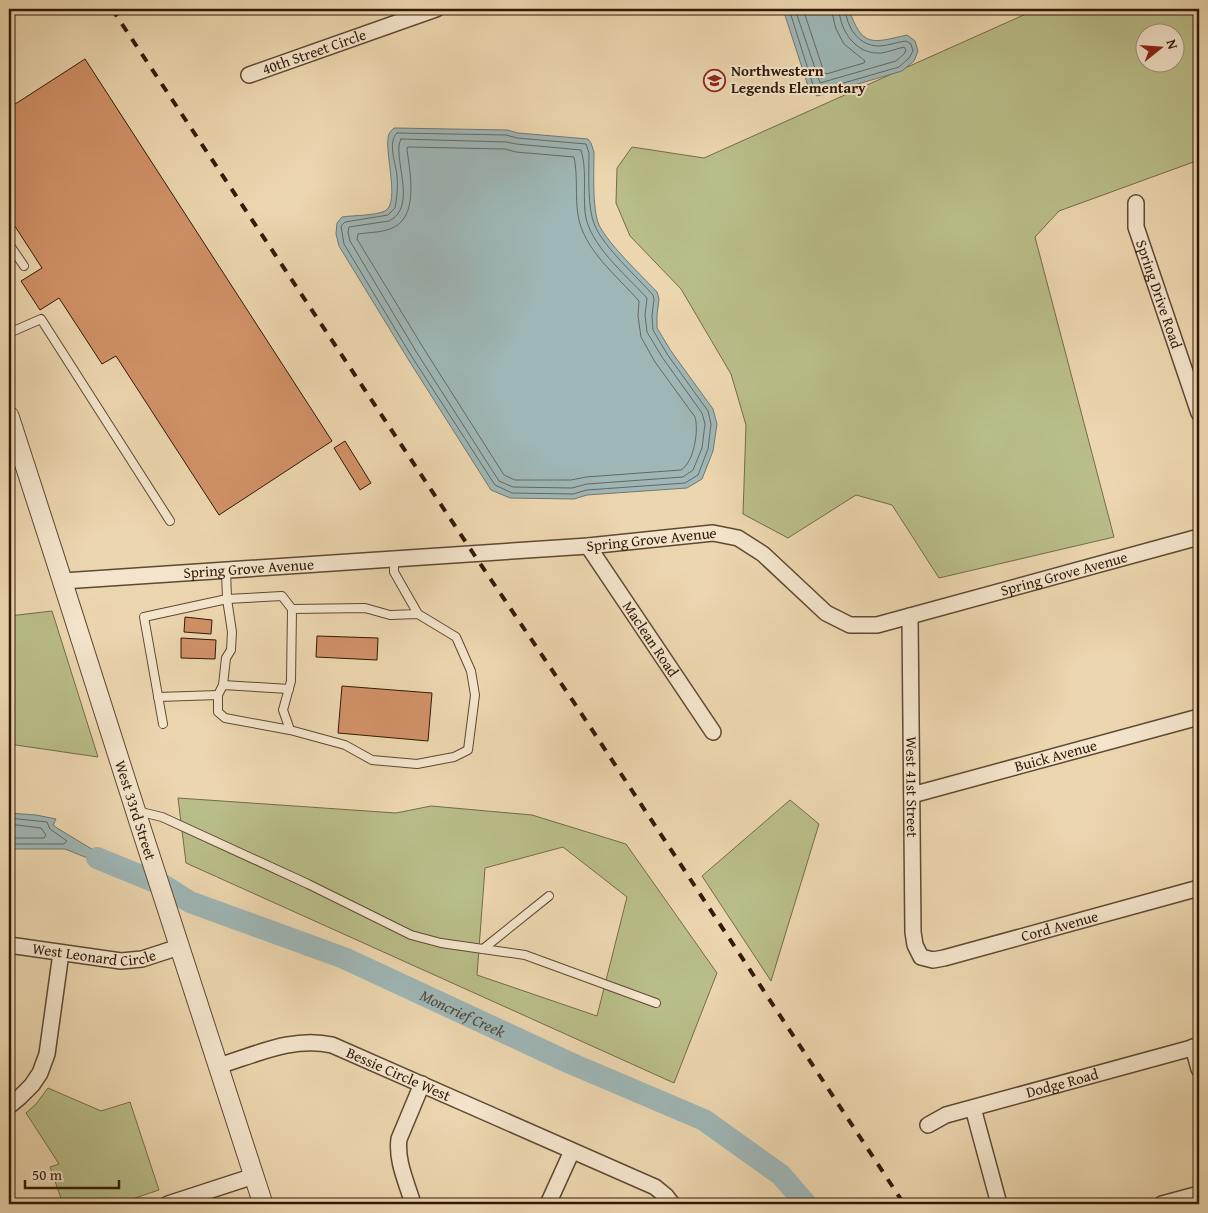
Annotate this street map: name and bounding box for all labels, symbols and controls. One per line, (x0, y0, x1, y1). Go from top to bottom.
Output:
north arrow (1136, 22, 1186, 72)
street label: 40th Street Circle (259, 24, 369, 80)
text: N (1162, 37, 1184, 52)
place label: Northwestern Legends Elementary (731, 60, 866, 98)
school or university icon: Northwestern Legends Elementary (703, 68, 727, 92)
street label: Spring Drive Road (1131, 237, 1187, 351)
street label: Spring Grove Avenue (585, 522, 719, 556)
street label: Spring Grove Avenue (998, 546, 1130, 601)
street label: Spring Grove Avenue (183, 553, 315, 583)
street label: Maclean Road (618, 597, 684, 681)
street label: Buick Avenue (1012, 734, 1099, 777)
street label: West 41st Street (901, 736, 923, 838)
street label: West 33rd Street (110, 758, 162, 863)
street label: Cord Avenue (1018, 905, 1100, 946)
street label: West Leonard Circle (31, 937, 159, 971)
water label: Moncrief Creek (416, 983, 510, 1044)
street label: Bessie Circle West (343, 1042, 455, 1106)
street label: Dodge Road (1024, 1063, 1101, 1103)
scale bar (25, 1158, 119, 1190)
text: 50 m (32, 1164, 63, 1185)

